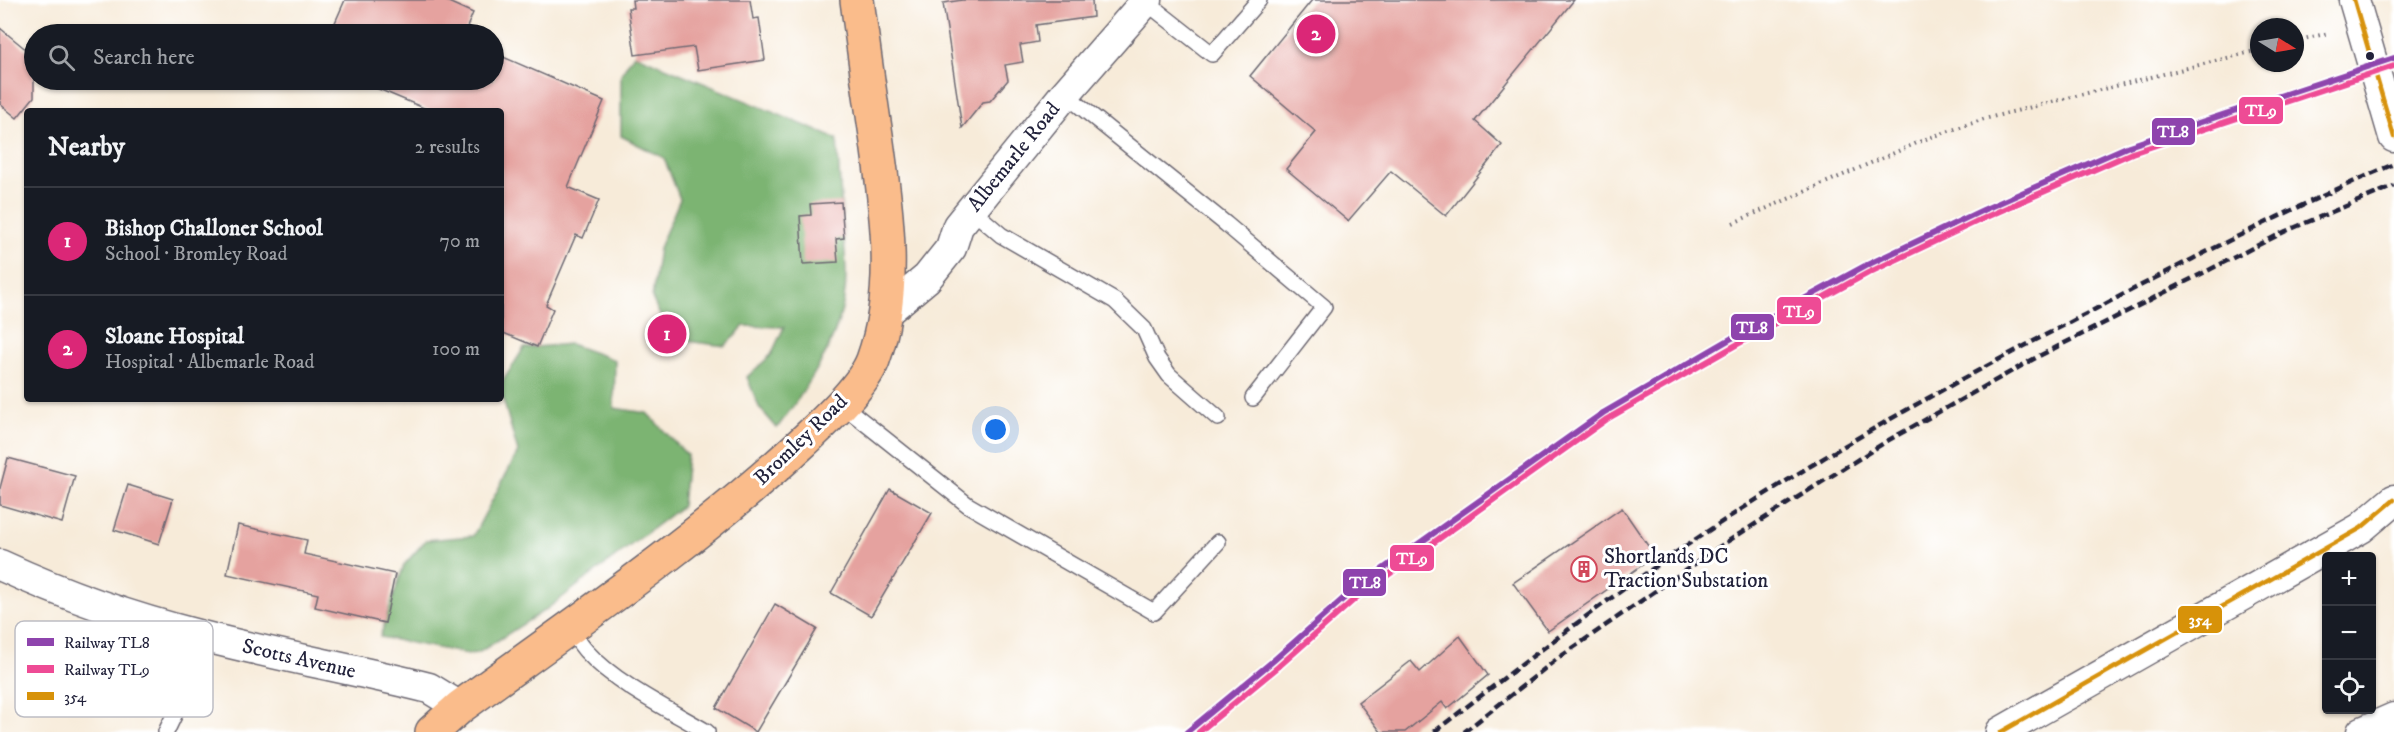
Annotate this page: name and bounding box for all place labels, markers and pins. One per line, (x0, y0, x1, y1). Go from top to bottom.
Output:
pin: 2 (1296, 12, 1336, 57)
unlabelled marker (2364, 50, 2376, 62)
pin: 1 (648, 312, 686, 356)
place label: Shortlands DC Traction Substation (1604, 544, 1768, 594)
building icon: Shortlands DC Traction Substation (1569, 554, 1599, 584)

